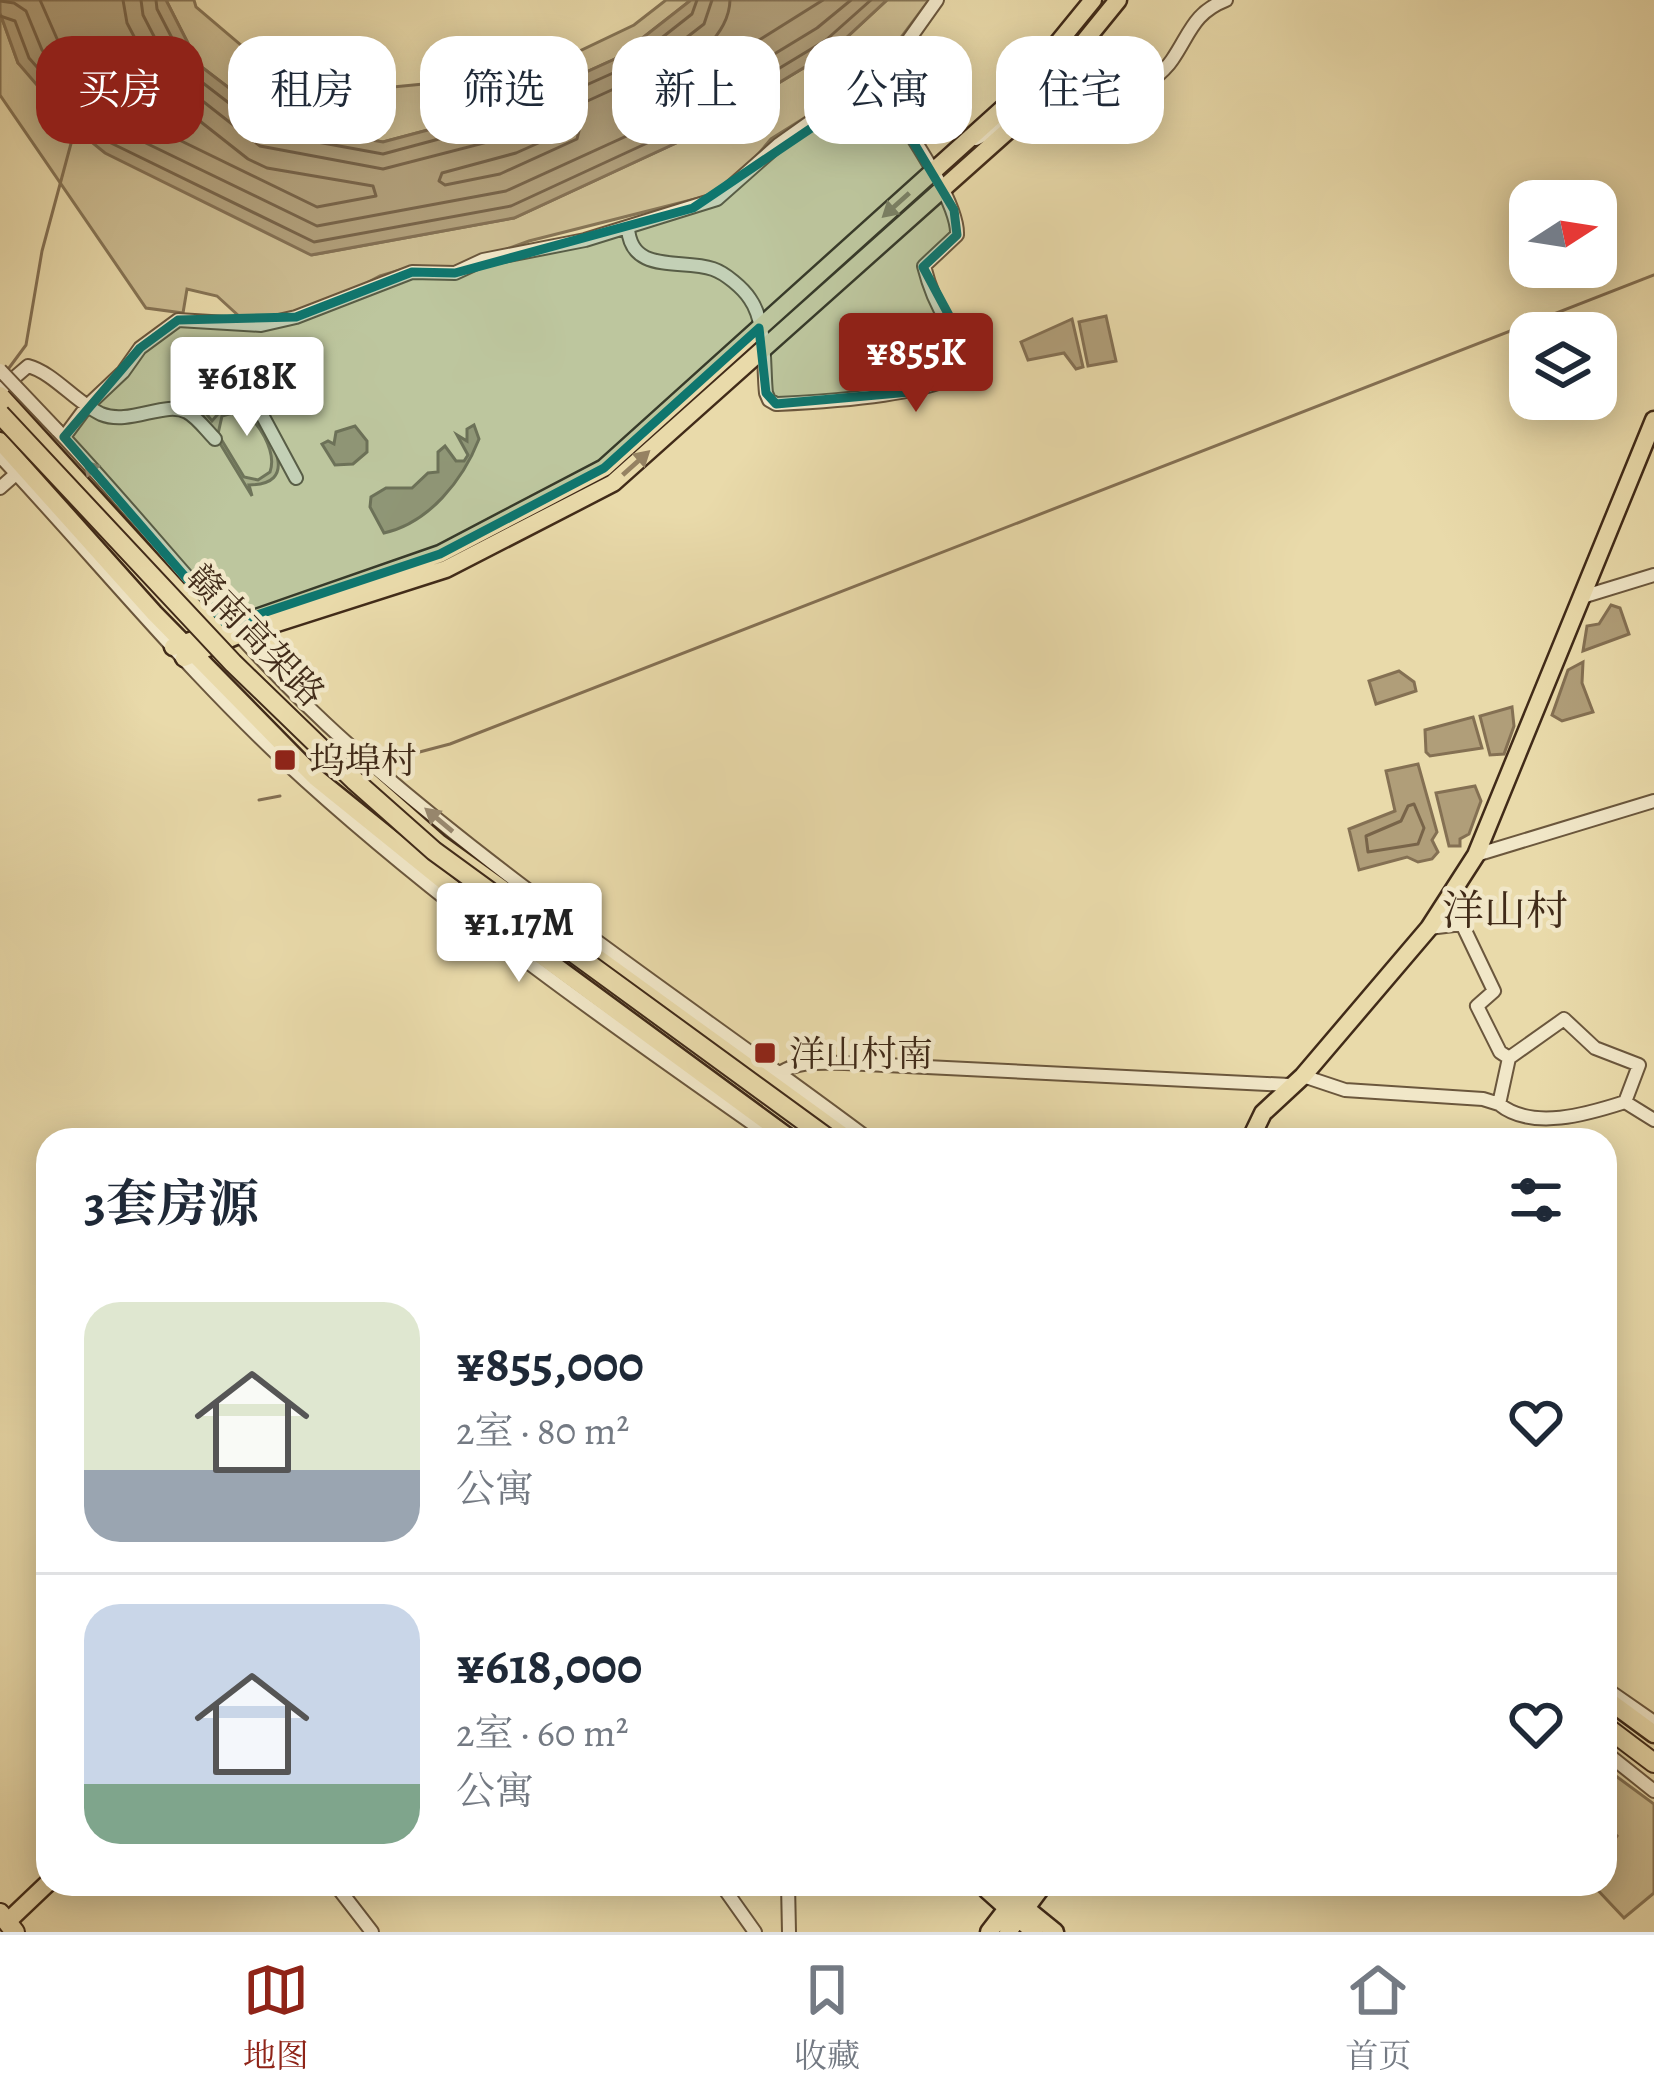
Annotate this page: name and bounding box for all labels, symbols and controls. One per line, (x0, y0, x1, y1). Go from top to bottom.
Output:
chip: 买房 (36, 36, 204, 144)
chip: 租房 (228, 36, 396, 144)
chip: 筛选 (420, 36, 588, 144)
chip: 新上 (612, 36, 780, 144)
chip: 公寓 (804, 36, 972, 144)
chip: 住宅 (996, 36, 1164, 144)
north arrow (1509, 180, 1617, 288)
map controls (1509, 180, 1617, 420)
one-way arrow (881, 191, 910, 218)
button: layers (1509, 312, 1617, 420)
pin: ¥855K (832, 313, 1000, 415)
text: ¥855K (866, 325, 966, 378)
pin: ¥618K (163, 337, 331, 439)
text: ¥618K (198, 349, 296, 402)
one-way arrow (621, 450, 651, 477)
one-way arrow (83, 459, 110, 489)
street label: 赣南高架路 (175, 554, 336, 717)
place label: 坞埠村 (309, 736, 417, 785)
marker: 坞埠村 (272, 747, 298, 773)
one-way arrow (424, 808, 454, 834)
district label: 洋山村 (1442, 882, 1568, 939)
pin: ¥1.17M (421, 883, 617, 985)
text: ¥1.17M (464, 895, 574, 948)
place label: 洋山村南 (789, 1029, 933, 1078)
marker: 洋山村南 (752, 1040, 778, 1066)
icon: filters (1503, 1167, 1569, 1233)
text: 3套房源 (84, 1169, 259, 1239)
text: ¥855,000 (456, 1329, 644, 1399)
icon: home (180, 1350, 324, 1494)
icon: heart (1503, 1389, 1569, 1455)
text: 2室 · 80 m² (456, 1404, 629, 1457)
text: 公寓 (456, 1462, 534, 1515)
text: ¥618,000 (456, 1631, 643, 1701)
icon: home (180, 1652, 324, 1796)
icon: heart (1503, 1691, 1569, 1757)
text: 2室 · 60 m² (456, 1706, 629, 1759)
text: 公寓 (456, 1764, 534, 1817)
tab: 地图 (243, 1957, 309, 2078)
tab: 收藏 (794, 1957, 860, 2078)
tab: 首页 (1345, 1957, 1411, 2078)

